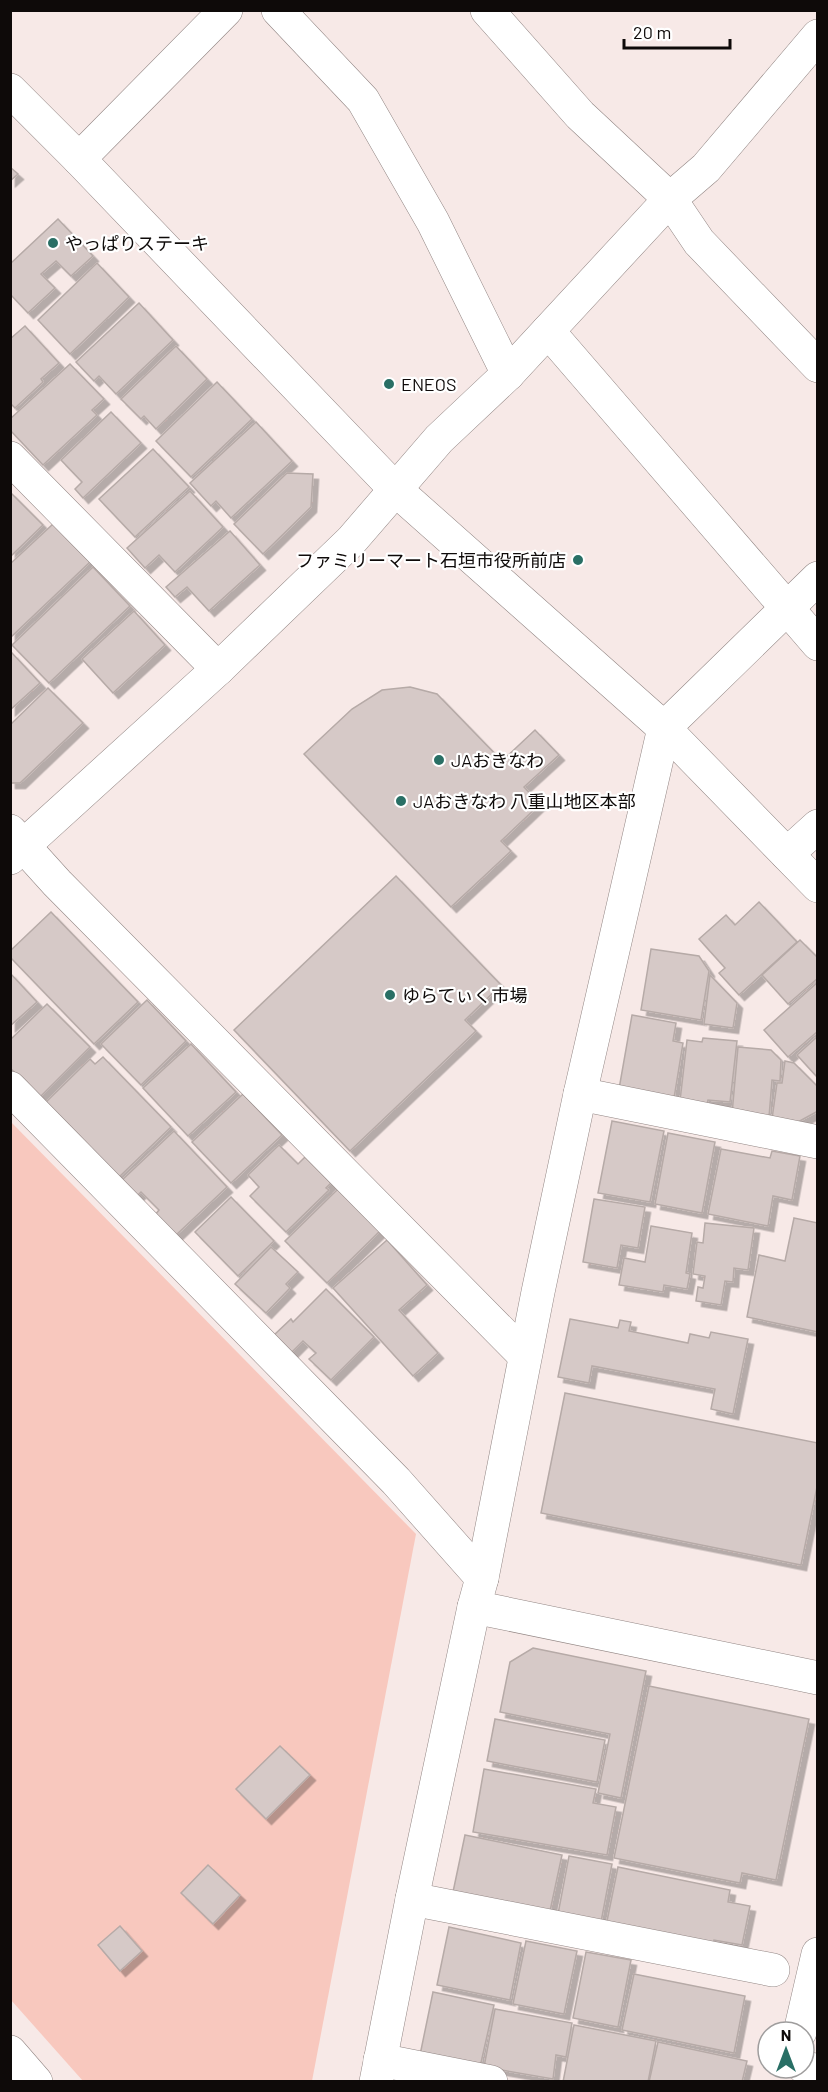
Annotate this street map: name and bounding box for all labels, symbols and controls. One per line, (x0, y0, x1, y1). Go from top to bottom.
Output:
scale bar (624, 12, 730, 50)
text: 20 m (633, 21, 671, 43)
place label: やっぱりステーキ (65, 232, 209, 254)
marker: やっぱりステーキ (46, 236, 60, 250)
place label: ENEOS (401, 373, 456, 395)
marker: ENEOS (382, 377, 396, 391)
place label: ファミリーマート石垣市役所前店 (296, 549, 566, 571)
marker: ファミリーマート石垣市役所前店 (571, 553, 585, 567)
place label: JAおきなわ (451, 749, 544, 771)
marker: JAおきなわ (432, 753, 446, 767)
place label: JAおきなわ 八重山地区本部 (413, 790, 636, 812)
marker: JAおきなわ 八重山地区本部 (394, 794, 408, 808)
place label: ゆらてぃく市場 (402, 984, 527, 1006)
marker: ゆらてぃく市場 (383, 988, 397, 1002)
north arrow (756, 2020, 816, 2080)
text: N (781, 2025, 791, 2044)

